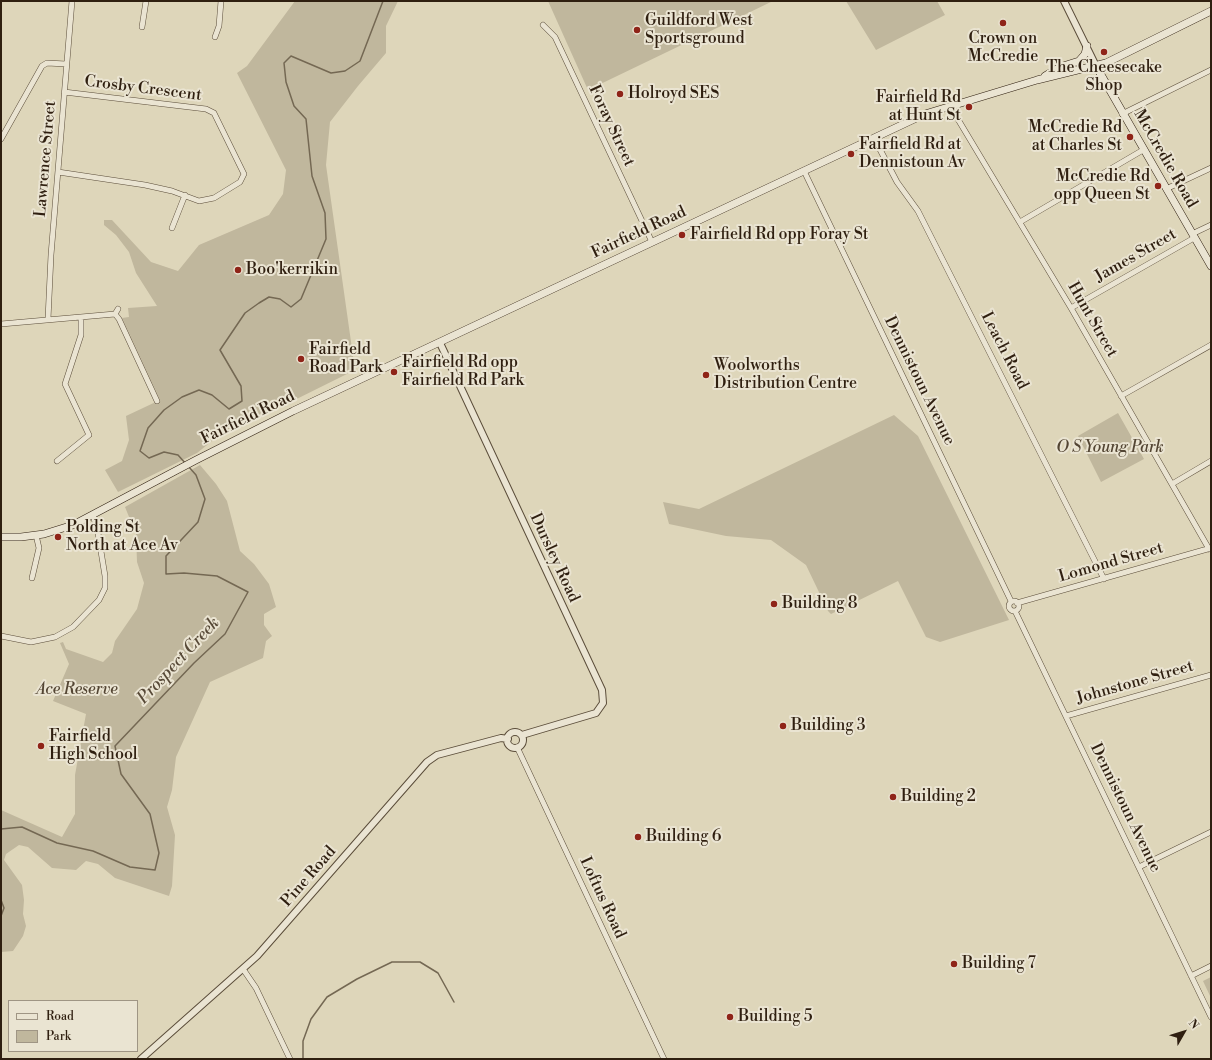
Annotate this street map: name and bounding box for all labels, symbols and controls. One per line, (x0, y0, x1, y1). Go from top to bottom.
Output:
place label: Guildford West Sportsground (645, 11, 753, 49)
marker: Crown on McCredie (998, 18, 1008, 28)
marker: Guildford West Sportsground (632, 25, 642, 35)
place label: Crown on McCredie (968, 29, 1038, 67)
marker: The Cheesecake Shop (1099, 47, 1109, 57)
place label: The Cheesecake Shop (1046, 58, 1162, 96)
street label: Crosby Crescent (83, 72, 203, 106)
street label: Foray Street (584, 82, 638, 170)
place label: Holroyd SES (628, 84, 719, 104)
place label: Fairfield Rd at Hunt St (876, 88, 961, 126)
marker: Holroyd SES (615, 89, 625, 99)
street label: Lawrence Street (31, 100, 61, 218)
marker: Fairfield Rd at Hunt St (964, 102, 974, 112)
street label: McCredie Road (1129, 106, 1201, 212)
place label: McCredie Rd at Charles St (1028, 118, 1122, 156)
marker: McCredie Rd at Charles St (1125, 132, 1135, 142)
place label: Fairfield Rd at Dennistoun Av (859, 135, 966, 173)
marker: Fairfield Rd at Dennistoun Av (846, 149, 856, 159)
place label: McCredie Rd opp Queen St (1054, 167, 1150, 205)
marker: McCredie Rd opp Queen St (1153, 181, 1163, 191)
street label: Fairfield Road (589, 203, 689, 263)
place label: Fairfield Rd opp Foray St (690, 225, 869, 245)
street label: James Street (1092, 225, 1180, 287)
marker: Fairfield Rd opp Foray St (677, 230, 687, 240)
place label: Boo'kerrikin (246, 260, 338, 280)
marker: Boo'kerrikin (233, 265, 243, 275)
street label: Hunt Street (1063, 279, 1121, 361)
street label: Leach Road (976, 309, 1032, 393)
street label: Dennistoun Avenue (879, 313, 959, 449)
place label: Fairfield Road Park (309, 340, 383, 378)
place label: Fairfield Rd opp Fairfield Rd Park (402, 353, 524, 391)
marker: Fairfield Road Park (296, 354, 306, 364)
place label: Woolworths Distribution Centre (714, 356, 857, 394)
marker: Fairfield Rd opp Fairfield Rd Park (389, 367, 399, 377)
marker: Woolworths Distribution Centre (701, 370, 711, 380)
street label: Fairfield Road (198, 387, 298, 449)
park label: O S Young Park (1056, 438, 1164, 458)
street label: Dursley Road (525, 510, 583, 606)
place label: Polding St North at Ace Av (66, 518, 178, 556)
marker: Polding St North at Ace Av (53, 532, 63, 542)
street label: Lomond Street (1056, 539, 1166, 587)
place label: Building 8 (782, 594, 858, 614)
marker: Building 8 (769, 599, 779, 609)
water label: Prospect Creek (134, 613, 224, 709)
street label: Johnstone Street (1074, 657, 1196, 709)
park label: Ace Reserve (36, 680, 118, 700)
place label: Building 3 (791, 716, 866, 736)
marker: Building 3 (778, 721, 788, 731)
place label: Fairfield High School (49, 727, 138, 765)
street label: Dennistoun Avenue (1085, 740, 1165, 876)
marker: Fairfield High School (36, 741, 46, 751)
place label: Building 2 (901, 787, 976, 807)
marker: Building 2 (888, 792, 898, 802)
place label: Building 6 (646, 827, 722, 847)
marker: Building 6 (633, 832, 643, 842)
street label: Pine Road (277, 843, 341, 911)
street label: Loftus Road (575, 854, 629, 942)
place label: Building 7 (962, 954, 1036, 974)
marker: Building 7 (949, 959, 959, 969)
legend (8, 1000, 138, 1052)
place label: Building 5 (738, 1007, 813, 1027)
text: Road (46, 1009, 74, 1024)
marker: Building 5 (725, 1012, 735, 1022)
north arrow (1164, 1012, 1204, 1052)
text: N (1185, 1017, 1201, 1032)
text: Park (46, 1029, 71, 1044)

